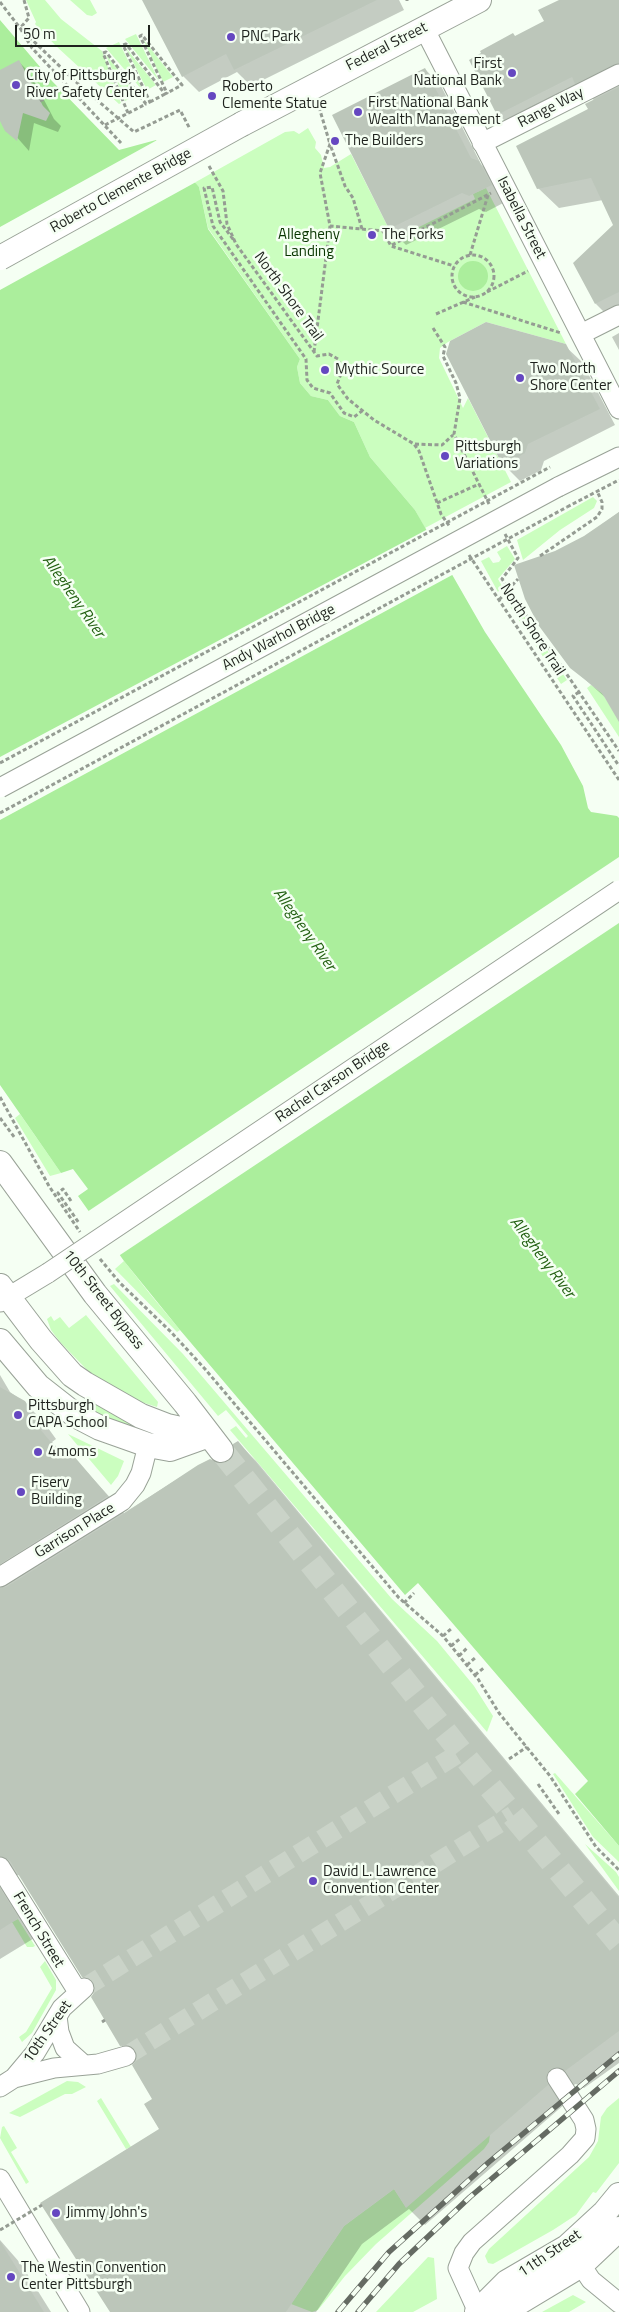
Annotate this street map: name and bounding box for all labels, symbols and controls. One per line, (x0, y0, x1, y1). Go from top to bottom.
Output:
scale bar (18, 15, 152, 47)
street label: Federal Street (343, 19, 431, 75)
text: 50 m (23, 22, 56, 45)
place label: PNC Park (241, 28, 300, 46)
marker: PNC Park (225, 31, 237, 43)
place label: First National Bank (414, 55, 502, 90)
place label: City of Pittsburgh River Safety Center (26, 67, 147, 102)
marker: First National Bank (506, 67, 518, 79)
place label: Roberto Clemente Statue (222, 78, 327, 113)
marker: City of Pittsburgh River Safety Center (10, 79, 22, 91)
street label: Range Way (515, 84, 587, 132)
marker: Roberto Clemente Statue (206, 90, 218, 102)
place label: First National Bank Wealth Management (368, 94, 501, 129)
marker: First National Bank Wealth Management (352, 106, 364, 118)
place label: The Builders (345, 132, 423, 150)
marker: The Builders (329, 135, 341, 147)
street label: Roberto Clemente Bridge (47, 145, 195, 237)
street label: Isabella Street (493, 174, 549, 262)
park label: Allegheny Landing (278, 226, 340, 261)
place label: The Forks (382, 226, 444, 244)
marker: The Forks (366, 229, 378, 241)
street label: North Shore Trail (250, 249, 326, 345)
place label: Two North Shore Center (530, 360, 612, 395)
place label: Mythic Source (335, 361, 424, 379)
marker: Mythic Source (319, 364, 331, 376)
marker: Two North Shore Center (514, 372, 526, 384)
place label: Pittsburgh Variations (455, 438, 521, 473)
marker: Pittsburgh Variations (439, 450, 451, 462)
water label: Allegheny River (37, 552, 109, 642)
street label: North Shore Trail (496, 581, 568, 679)
street label: Andy Warhol Bridge (220, 601, 338, 675)
water label: Allegheny River (268, 885, 340, 975)
street label: Rachel Carson Bridge (273, 1037, 393, 1127)
water label: Allegheny River (505, 1214, 579, 1302)
street label: 10th Street Bypass (59, 1247, 147, 1353)
place label: Pittsburgh CAPA School (28, 1397, 108, 1432)
marker: Pittsburgh CAPA School (12, 1409, 24, 1421)
place label: 4moms (48, 1443, 96, 1461)
marker: 4moms (32, 1446, 44, 1458)
place label: Fiserv Building (31, 1474, 82, 1509)
marker: Fiserv Building (15, 1486, 27, 1498)
street label: Garrison Place (32, 1499, 118, 1563)
place label: David L. Lawrence Convention Center (323, 1863, 439, 1898)
marker: David L. Lawrence Convention Center (307, 1875, 319, 1887)
street label: French Street (8, 1889, 68, 1971)
street label: 10th Street (20, 1997, 76, 2067)
place label: Jimmy John's (66, 2204, 147, 2222)
marker: Jimmy John's (50, 2207, 62, 2219)
street label: 11th Street (515, 2226, 585, 2282)
place label: The Westin Convention Center Pittsburgh (21, 2259, 166, 2294)
marker: The Westin Convention Center Pittsburgh (5, 2271, 17, 2283)

